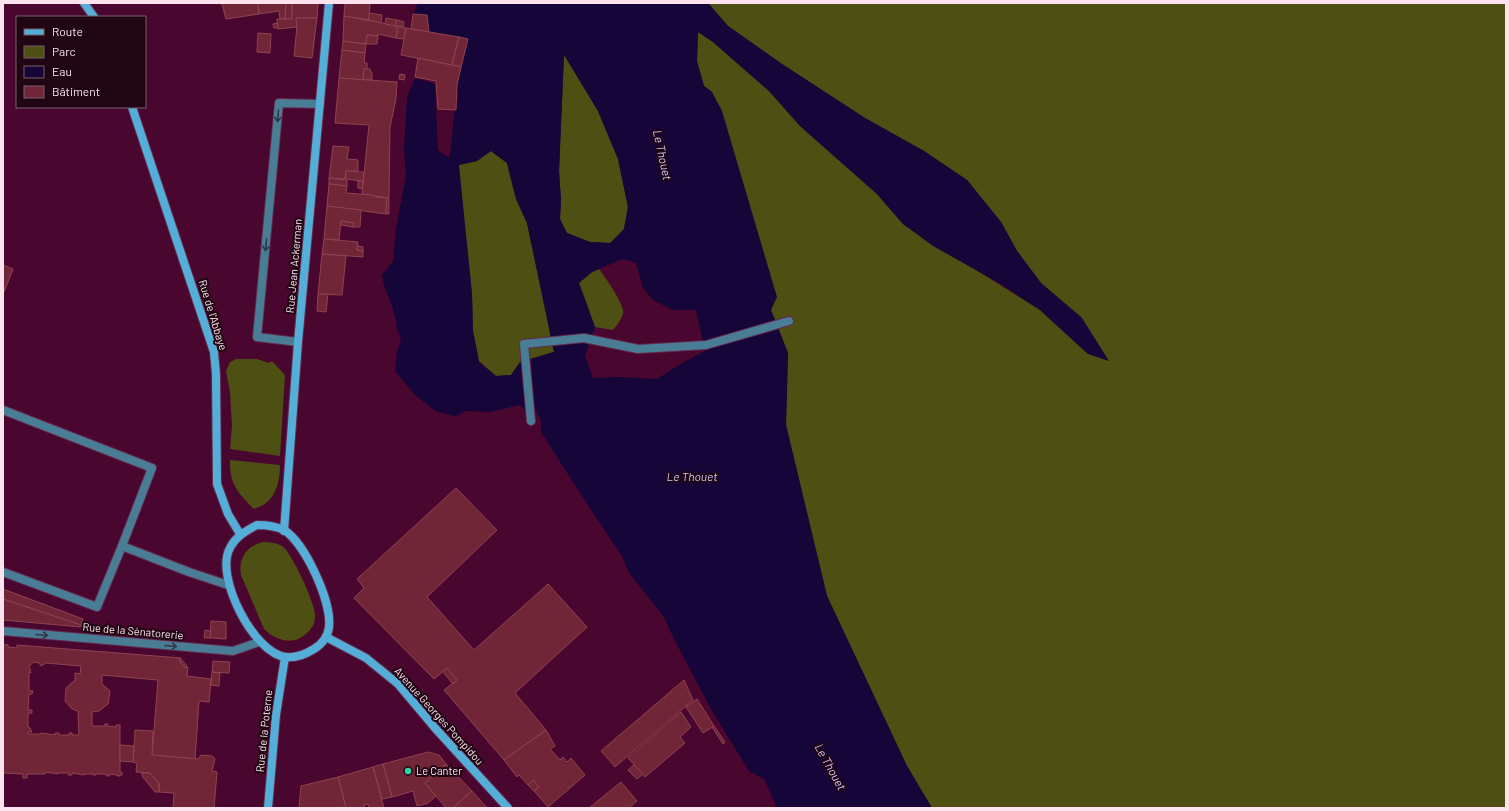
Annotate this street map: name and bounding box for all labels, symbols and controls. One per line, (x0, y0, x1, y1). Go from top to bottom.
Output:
legend (16, 16, 146, 108)
text: Route (52, 24, 83, 38)
text: Parc (52, 44, 76, 58)
text: Eau (52, 64, 72, 78)
text: Bâtiment (52, 84, 100, 98)
one-way arrow (275, 109, 282, 122)
water label: Le Thouet (651, 128, 675, 182)
street label: Rue Jean Ackerman (283, 218, 304, 314)
one-way arrow (262, 238, 270, 251)
street label: Rue de l'Abbaye (197, 278, 230, 352)
water label: Le Thouet (667, 469, 718, 483)
street label: Rue de la Sénatorerie (82, 620, 184, 641)
one-way arrow (35, 631, 48, 638)
one-way arrow (164, 642, 177, 649)
street label: Avenue Georges Pompidou (392, 664, 487, 767)
street label: Rue de la Poterne (253, 689, 274, 773)
water label: Le Thouet (812, 741, 850, 793)
place label: Le Canter (416, 764, 462, 777)
marker: Le Canter (403, 766, 413, 776)

